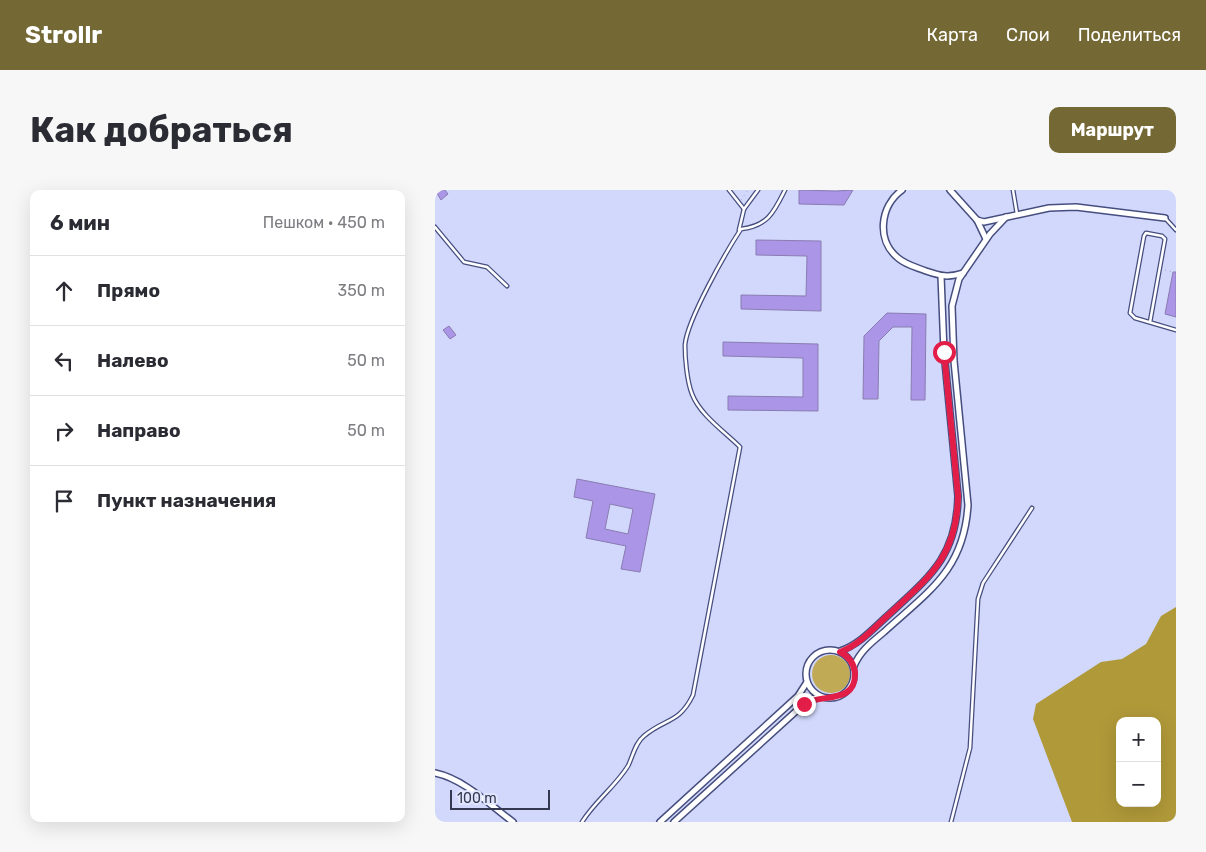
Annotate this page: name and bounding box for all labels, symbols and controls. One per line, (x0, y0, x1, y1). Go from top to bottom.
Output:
text: Strollr (25, 21, 102, 49)
text: Карта (927, 24, 978, 46)
text: Слои (1006, 24, 1050, 46)
text: Поделиться (1078, 24, 1181, 46)
button: Маршрут (1049, 107, 1176, 153)
text: Как добраться (30, 109, 293, 151)
text: 6 мин (50, 210, 110, 235)
text: Пешком · 450 m (263, 213, 385, 232)
icon: ahead (50, 277, 78, 305)
text: Прямо (97, 279, 160, 302)
text: 350 m (338, 281, 385, 300)
route start (933, 341, 956, 364)
icon: left (50, 347, 78, 375)
text: Налево (97, 349, 169, 372)
text: 50 m (347, 351, 385, 370)
icon: right (50, 417, 78, 445)
text: Направо (97, 419, 181, 442)
text: 50 m (347, 421, 385, 440)
icon: arrive (50, 487, 78, 515)
text: Пункт назначения (97, 489, 276, 512)
route end (793, 693, 816, 716)
map controls (1116, 717, 1161, 807)
button: + (1116, 717, 1161, 762)
button: − (1116, 762, 1161, 807)
scale bar (450, 787, 550, 810)
text: 100 m (457, 790, 497, 807)

